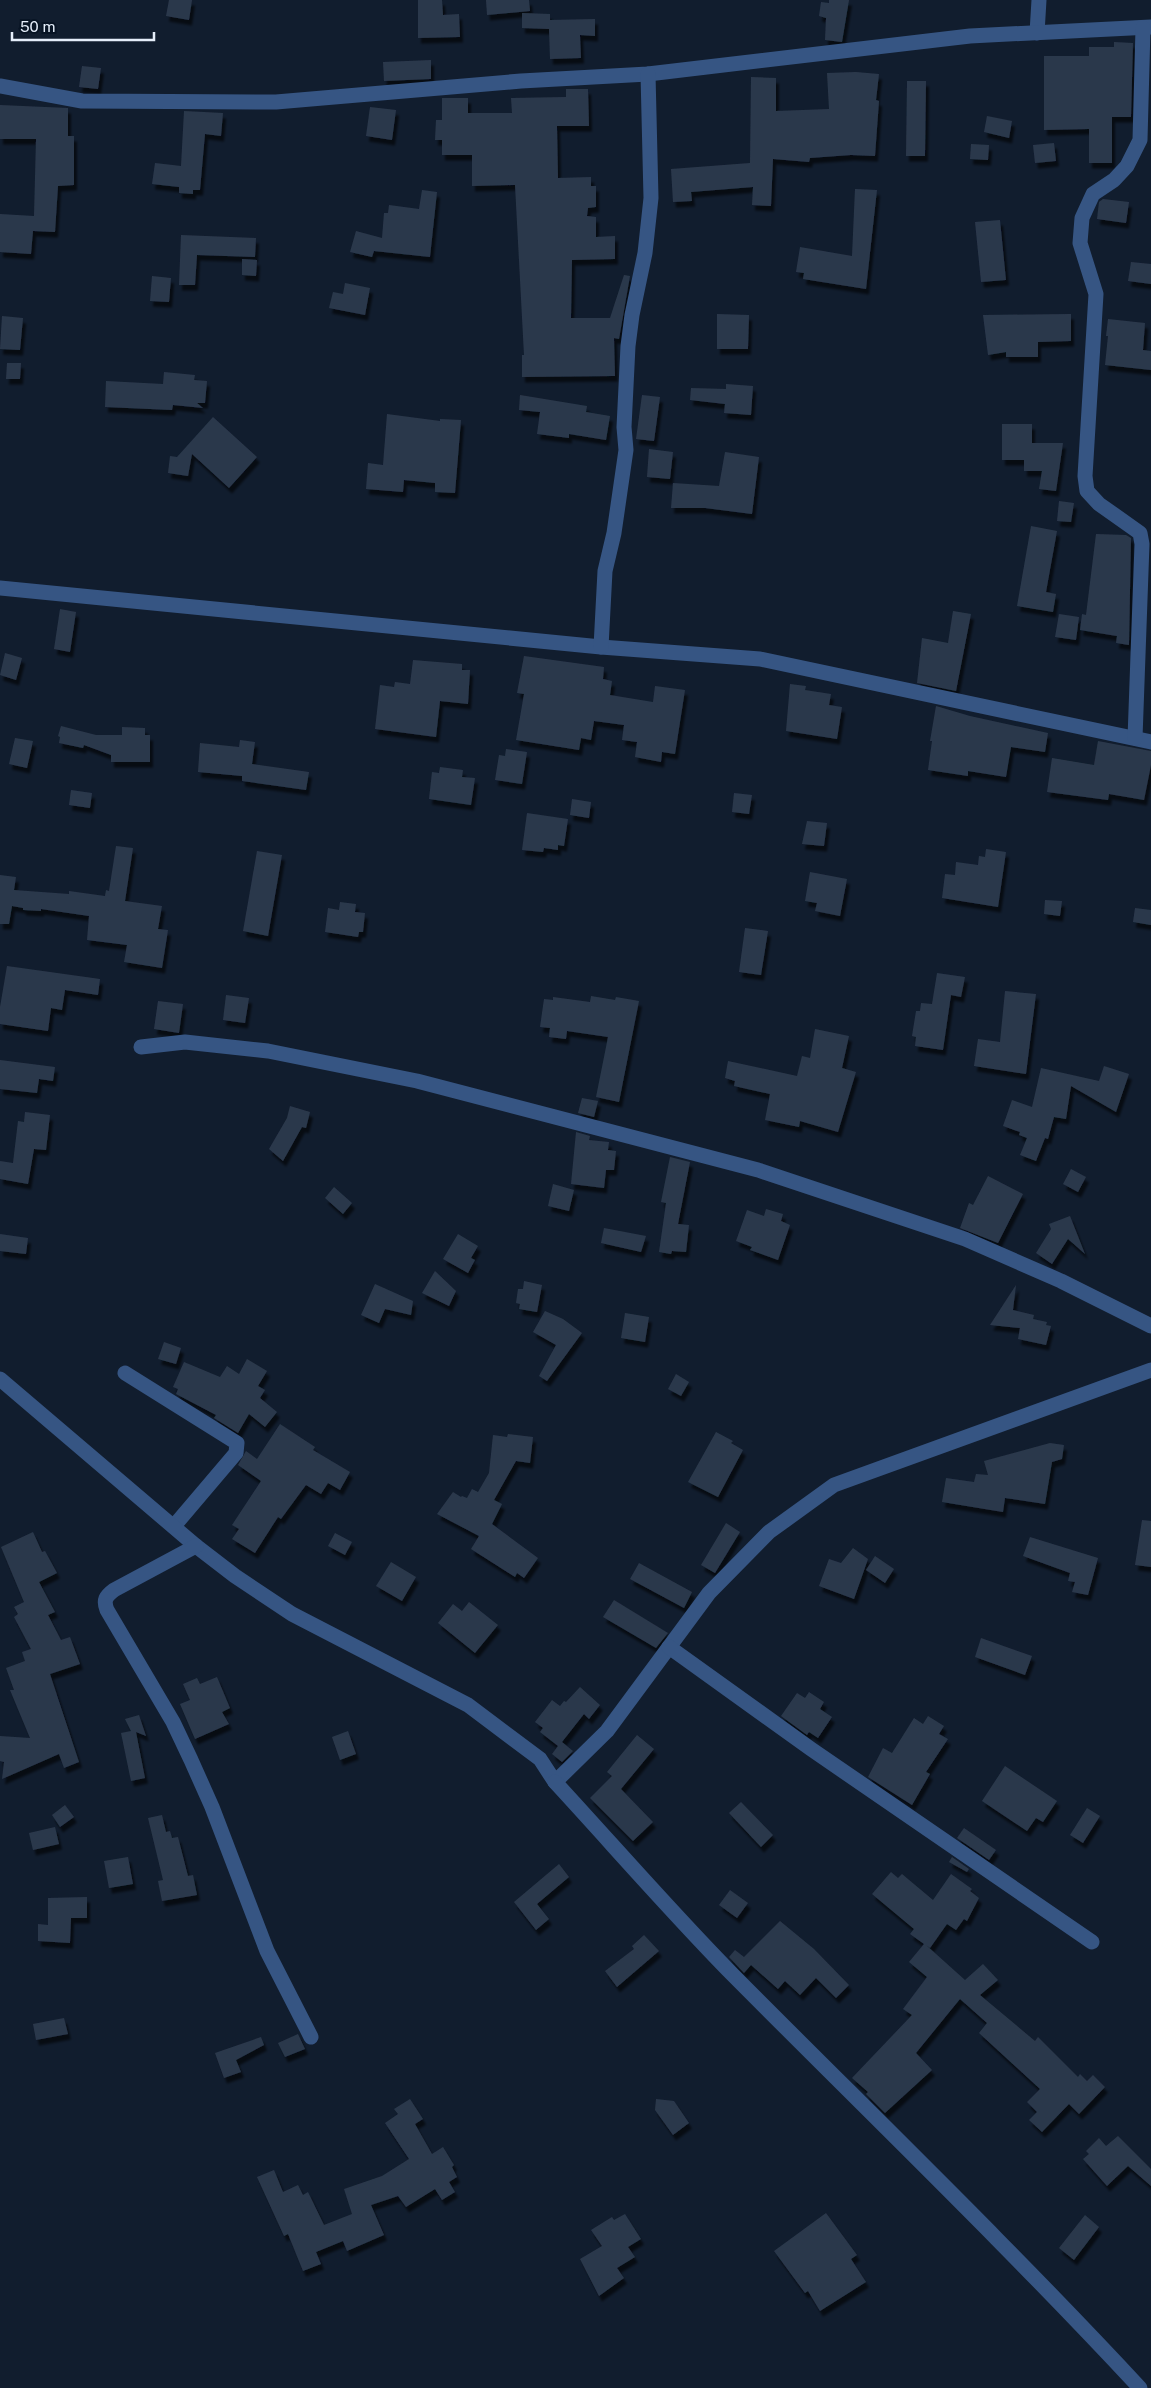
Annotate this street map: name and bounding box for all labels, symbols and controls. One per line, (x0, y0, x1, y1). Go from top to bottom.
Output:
scale bar (12, 10, 155, 42)
text: 50 m (20, 18, 55, 35)

